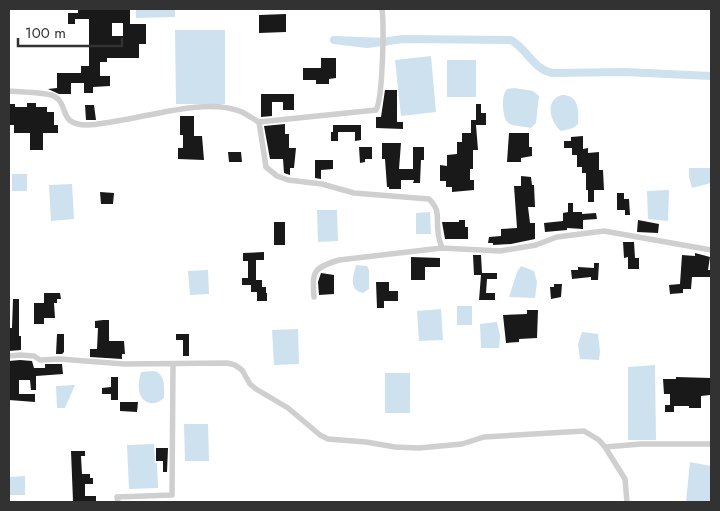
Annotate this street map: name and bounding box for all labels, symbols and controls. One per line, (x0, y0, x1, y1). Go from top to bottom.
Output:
scale bar (18, 15, 121, 47)
text: 100 m (25, 22, 66, 44)

